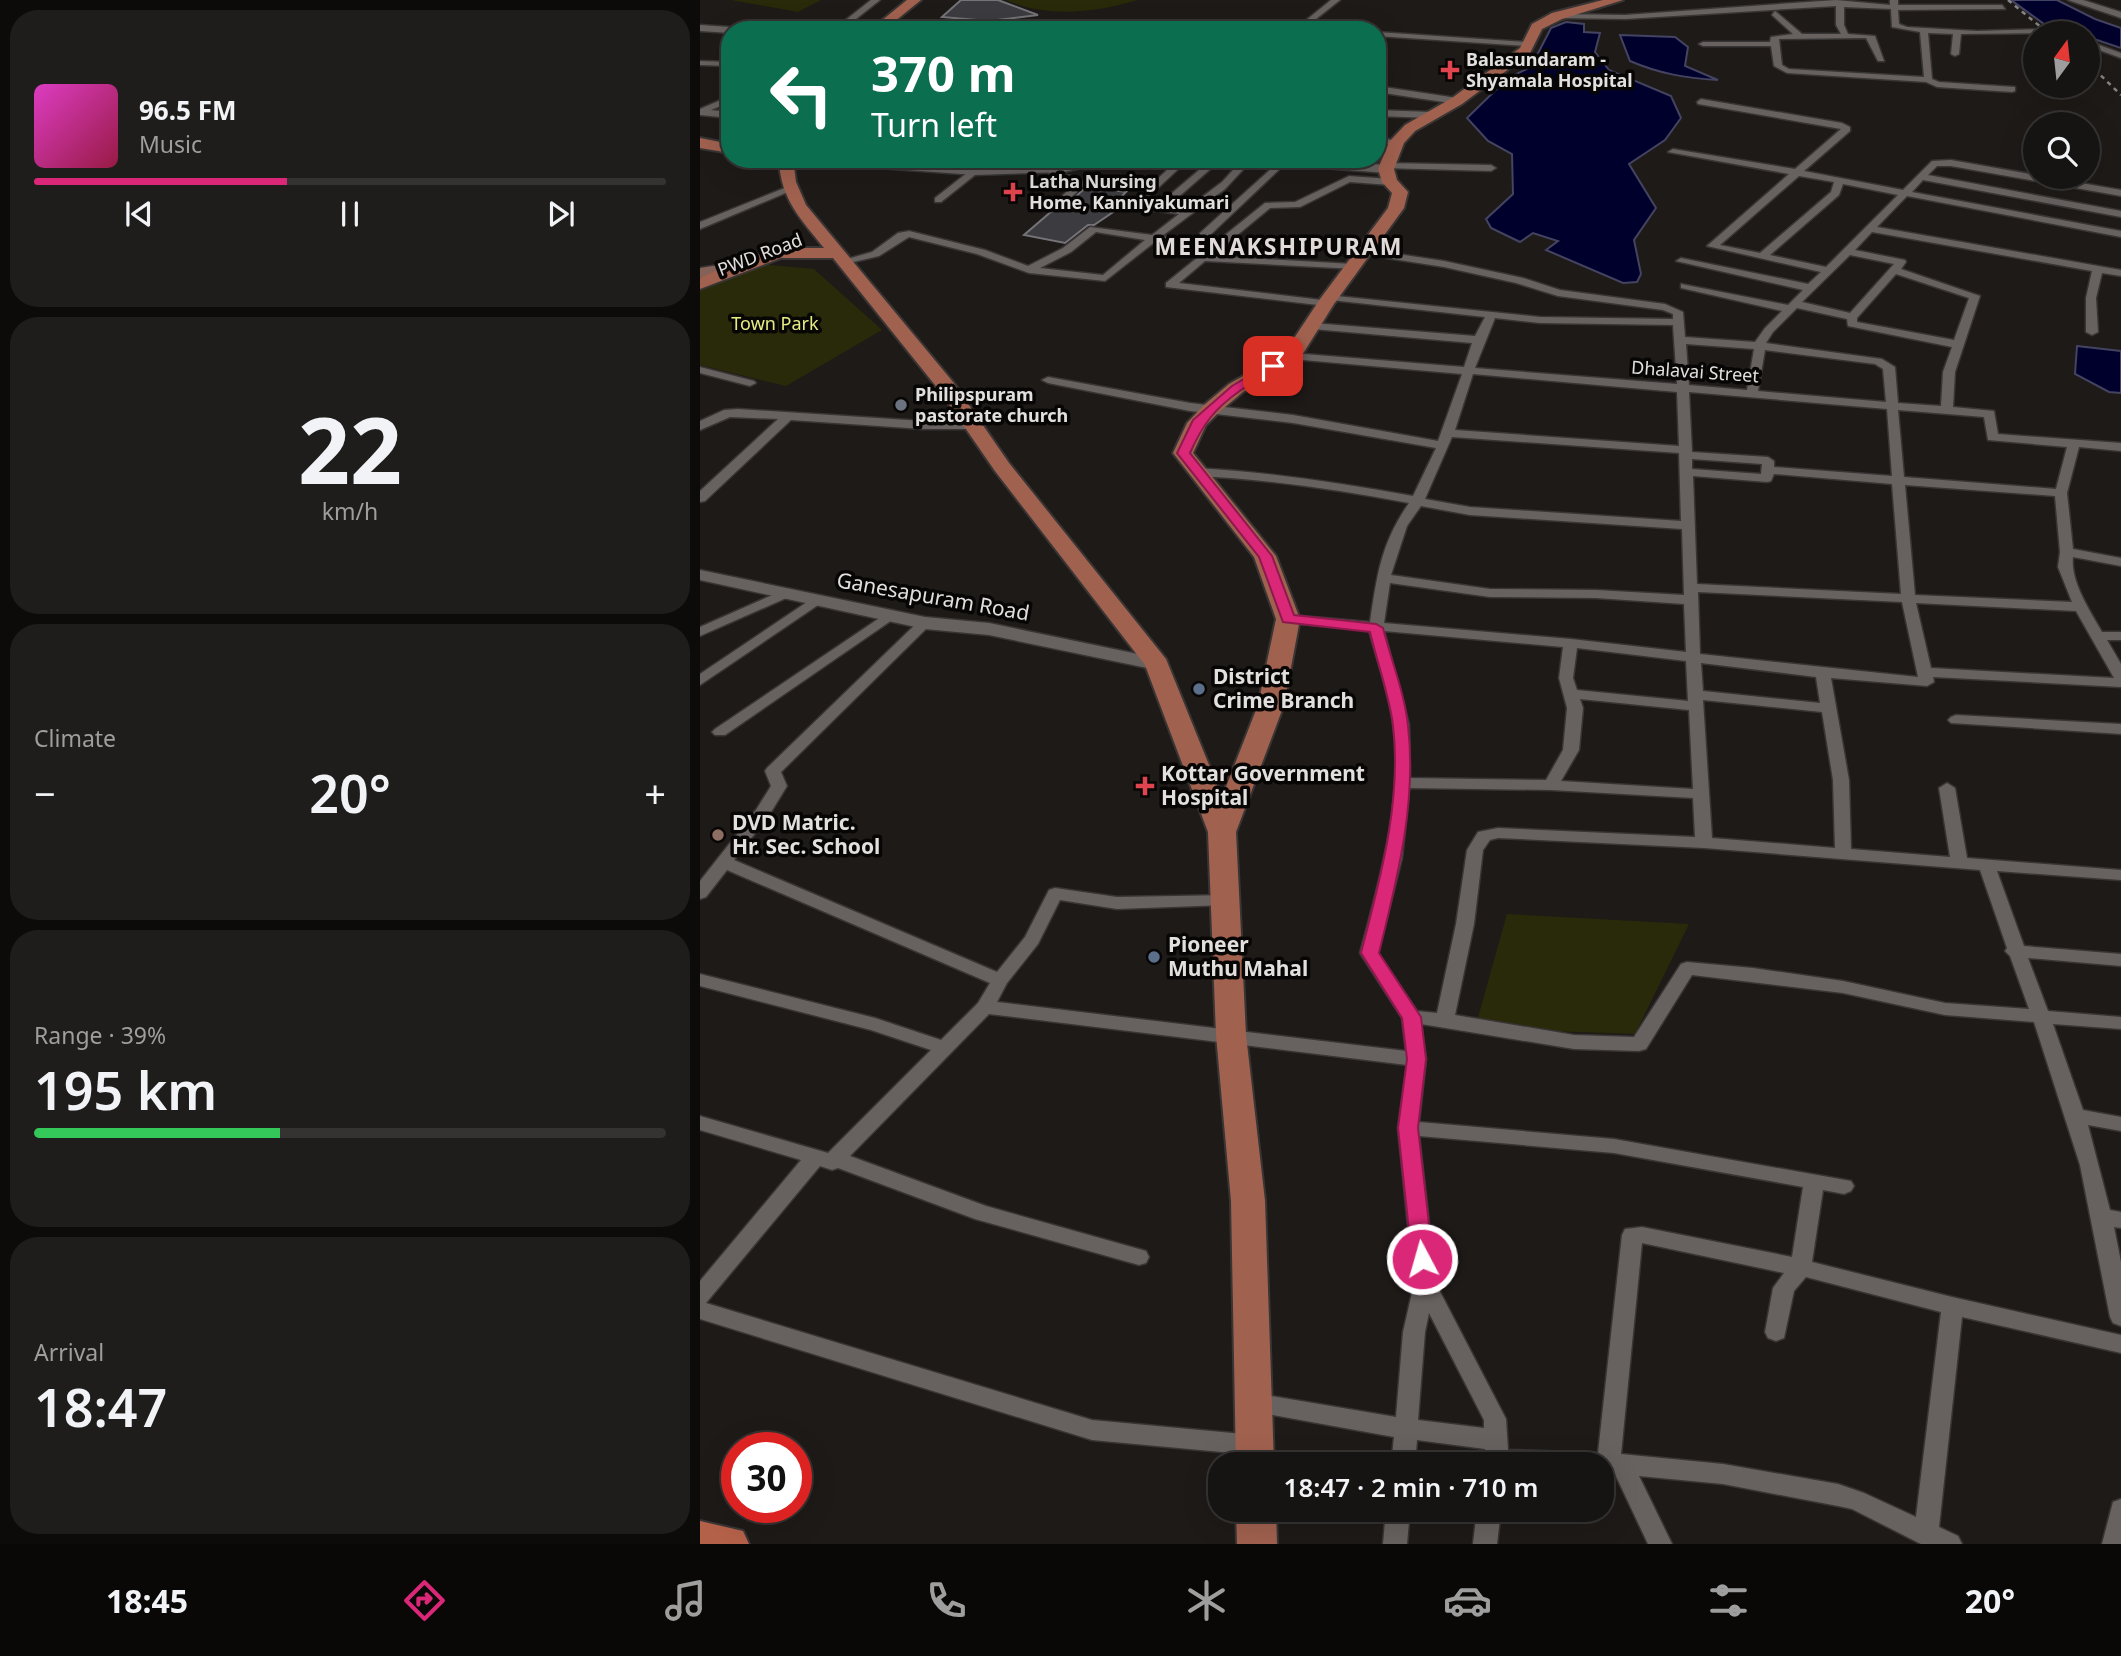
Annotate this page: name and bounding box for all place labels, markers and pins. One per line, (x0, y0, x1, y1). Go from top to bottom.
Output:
place label: Balasundaram - Shyamala Hospital (1466, 47, 1633, 92)
marker: Balasundaram - Shyamala Hospital (1440, 60, 1460, 80)
place label: Latha Nursing Home, Kanniyakumari (1029, 169, 1229, 214)
marker: Latha Nursing Home, Kanniyakumari (1003, 182, 1023, 202)
pin (1243, 336, 1303, 396)
place label: Philipspuram pastorate church (915, 382, 1068, 427)
marker: Philipspuram pastorate church (893, 397, 909, 413)
place label: District Crime Branch (1213, 662, 1354, 714)
marker: District Crime Branch (1191, 681, 1207, 697)
place label: Kottar Government Hospital (1161, 759, 1365, 811)
marker: Kottar Government Hospital (1135, 776, 1155, 796)
place label: DVD Matric. Hr. Sec. School (732, 808, 880, 860)
marker: DVD Matric. Hr. Sec. School (710, 827, 726, 843)
place label: Pioneer Muthu Mahal (1168, 930, 1308, 982)
marker: Pioneer Muthu Mahal (1146, 949, 1162, 965)

